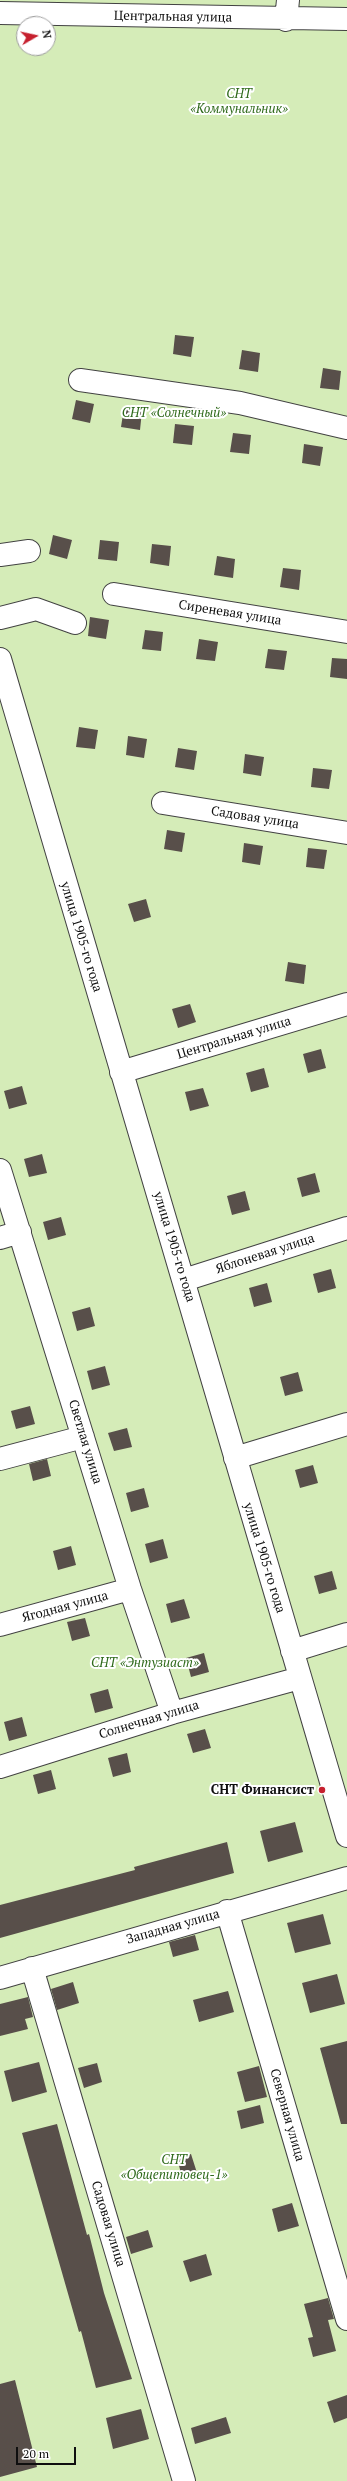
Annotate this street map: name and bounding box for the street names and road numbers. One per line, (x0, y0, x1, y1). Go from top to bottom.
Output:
street label: Центральная улица (114, 8, 232, 26)
street label: Сиреневая улица (177, 597, 283, 629)
street label: Садовая улица (210, 803, 300, 833)
street label: улица 1905-го года (57, 880, 105, 994)
street label: Центральная улица (175, 1013, 293, 1063)
street label: улица 1905-го года (150, 1190, 198, 1304)
street label: Яблоневая улица (214, 1231, 316, 1277)
street label: Светлая улица (65, 1398, 105, 1486)
street label: улица 1905-го года (240, 1501, 288, 1615)
street label: Ягодная улица (20, 1588, 110, 1626)
street label: Солнечная улица (97, 1697, 201, 1743)
street label: Западная улица (125, 1906, 221, 1948)
street label: Северная улица (266, 2067, 308, 2163)
street label: Садовая улица (88, 2179, 128, 2269)

